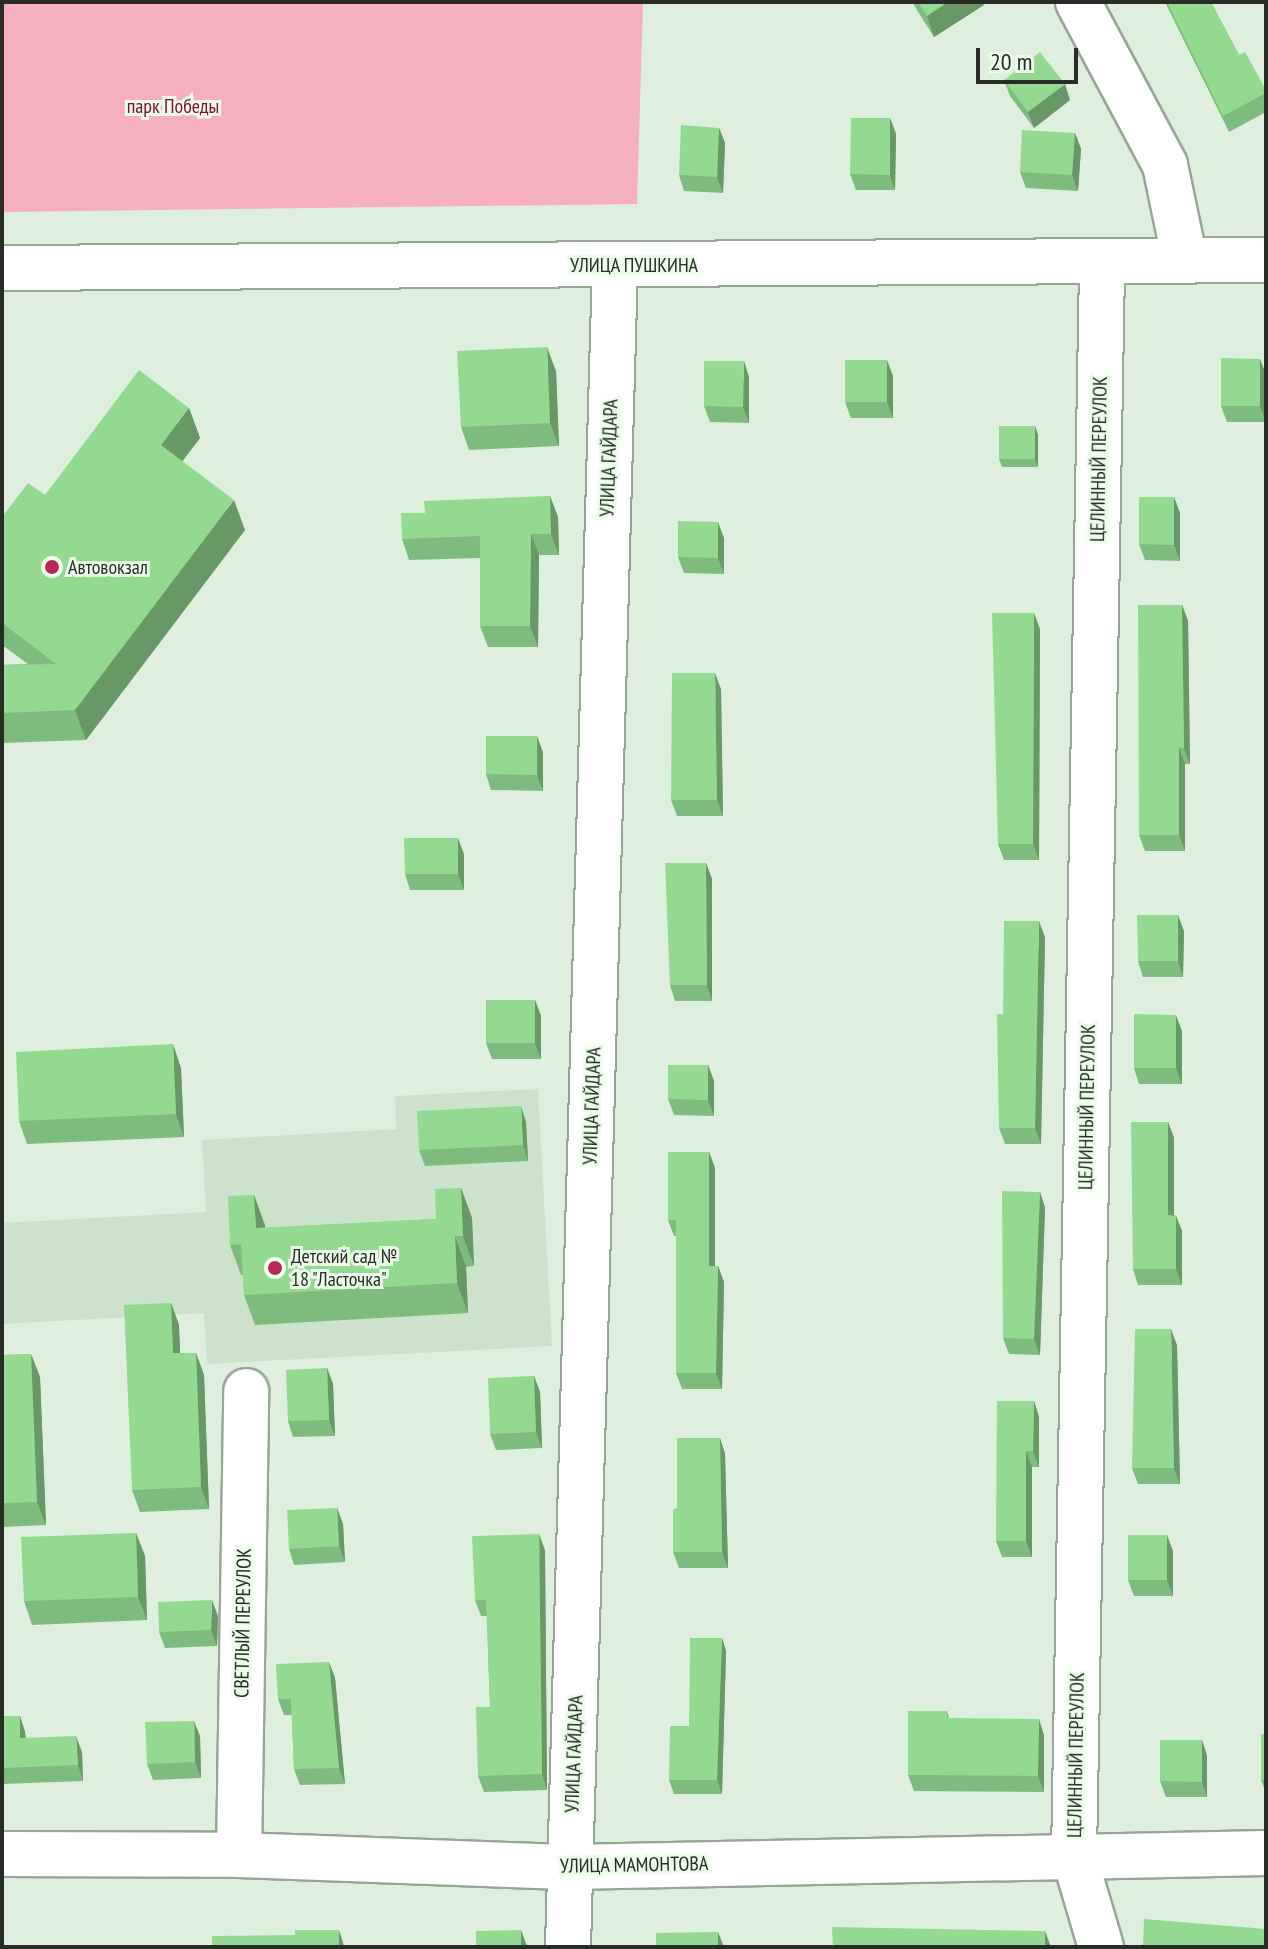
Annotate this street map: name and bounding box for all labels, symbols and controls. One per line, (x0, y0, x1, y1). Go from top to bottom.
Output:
scale bar (980, 32, 1082, 82)
text: 20 m (990, 46, 1032, 77)
park label: парк Победы (127, 94, 219, 118)
street label: УЛИЦА ПУШКИНА (570, 253, 698, 277)
street label: ЦЕЛИННЫЙ ПЕРЕУЛОК (1086, 376, 1112, 542)
street label: УЛИЦА ГАЙДАРА (595, 398, 623, 518)
place label: Автовокзал (68, 555, 148, 579)
marker: Автовокзал (43, 558, 61, 576)
street label: ЦЕЛИННЫЙ ПЕРЕУЛОК (1074, 1024, 1100, 1190)
street label: УЛИЦА ГАЙДАРА (578, 1046, 606, 1166)
place label: Детский сад № 18 "Ласточка" (291, 1244, 397, 1291)
marker: Детский сад № 18 "Ласточка" (266, 1259, 284, 1277)
street label: СВЕТЛЫЙ ПЕРЕУЛОК (230, 1548, 256, 1698)
street label: ЦЕЛИННЫЙ ПЕРЕУЛОК (1063, 1672, 1089, 1838)
street label: УЛИЦА ГАЙДАРА (560, 1694, 588, 1814)
street label: УЛИЦА МАМОНТОВА (559, 1852, 709, 1878)

